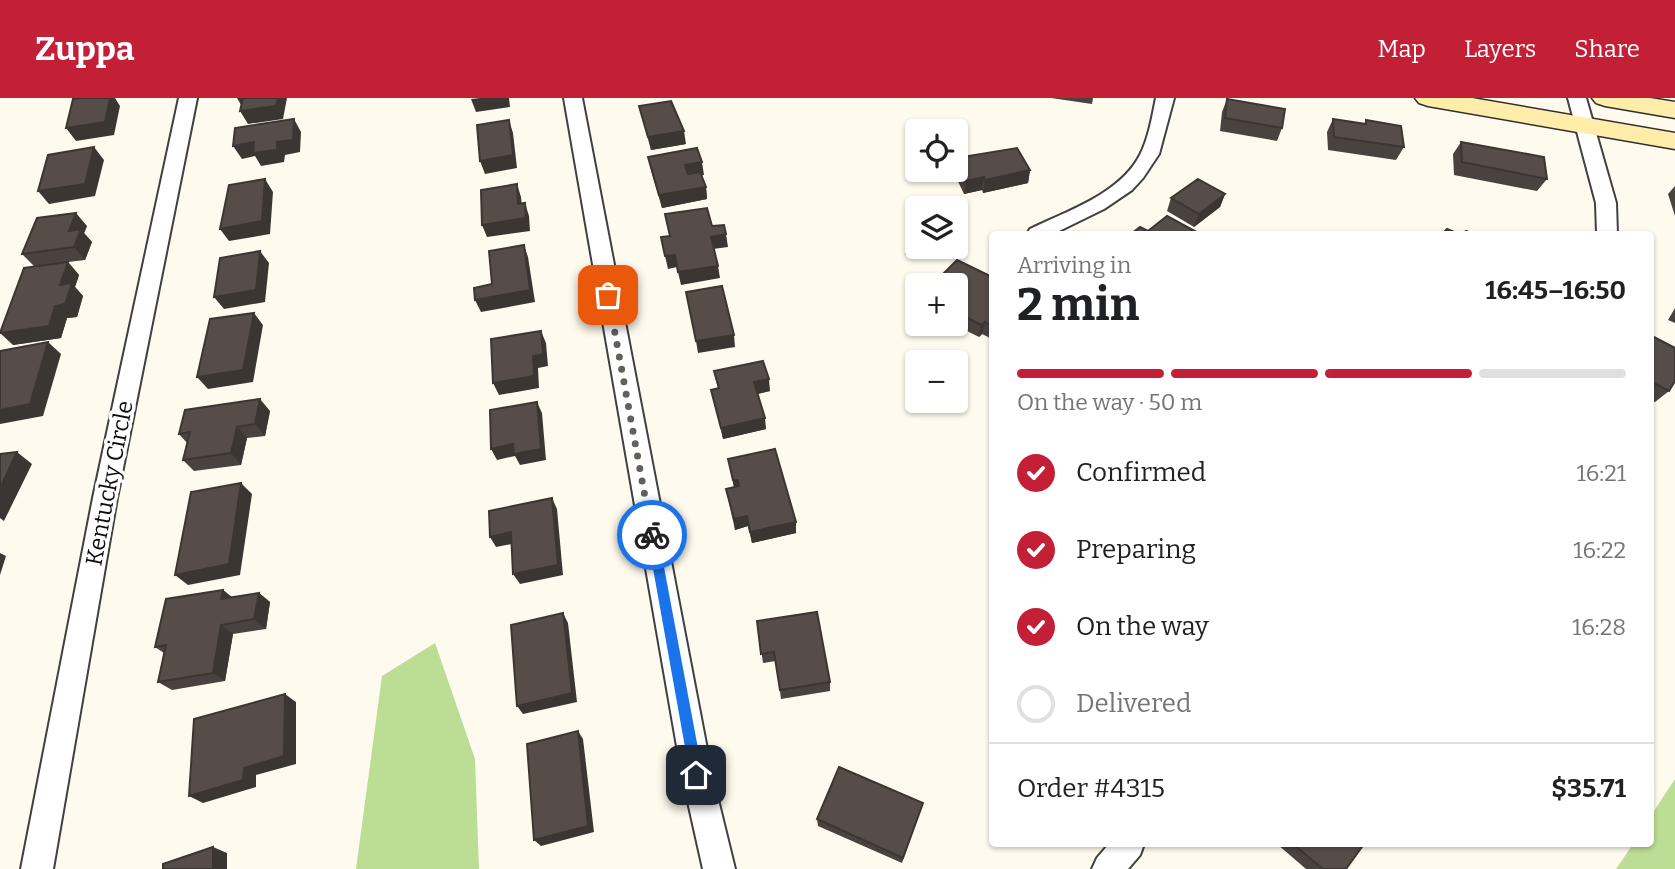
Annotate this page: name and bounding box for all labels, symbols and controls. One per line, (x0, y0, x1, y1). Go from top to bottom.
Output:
text: Zuppa (35, 29, 134, 69)
text: Map (1378, 35, 1426, 63)
text: Layers (1464, 35, 1536, 63)
text: Share (1574, 35, 1640, 63)
map controls (905, 119, 968, 413)
button: locate (905, 119, 968, 182)
button: layers (905, 196, 968, 259)
text: Arriving in (1017, 251, 1131, 279)
pin (578, 265, 638, 325)
button: + (905, 273, 968, 336)
text: 16:45–16:50 (1485, 275, 1626, 306)
icon: bag (589, 276, 627, 314)
text: 2 min (1017, 277, 1139, 332)
button: − (905, 350, 968, 413)
text: On the way · 50 m (1017, 388, 1202, 416)
street label: Kentucky Circle (79, 398, 139, 568)
icon: check (1017, 454, 1055, 492)
text: Confirmed (1076, 457, 1206, 488)
text: 16:21 (1576, 459, 1626, 487)
courier (617, 500, 687, 570)
icon: bike (633, 516, 671, 554)
icon: check (1017, 531, 1055, 569)
text: Preparing (1076, 534, 1196, 565)
text: 16:22 (1573, 536, 1626, 564)
icon: check (1017, 608, 1055, 646)
text: On the way (1076, 611, 1209, 642)
text: 16:28 (1572, 613, 1626, 641)
text: Delivered (1076, 688, 1191, 719)
pin (666, 745, 726, 805)
icon: home (677, 756, 715, 794)
text: Order #4315 (1017, 773, 1165, 804)
text: $35.71 (1551, 773, 1626, 804)

